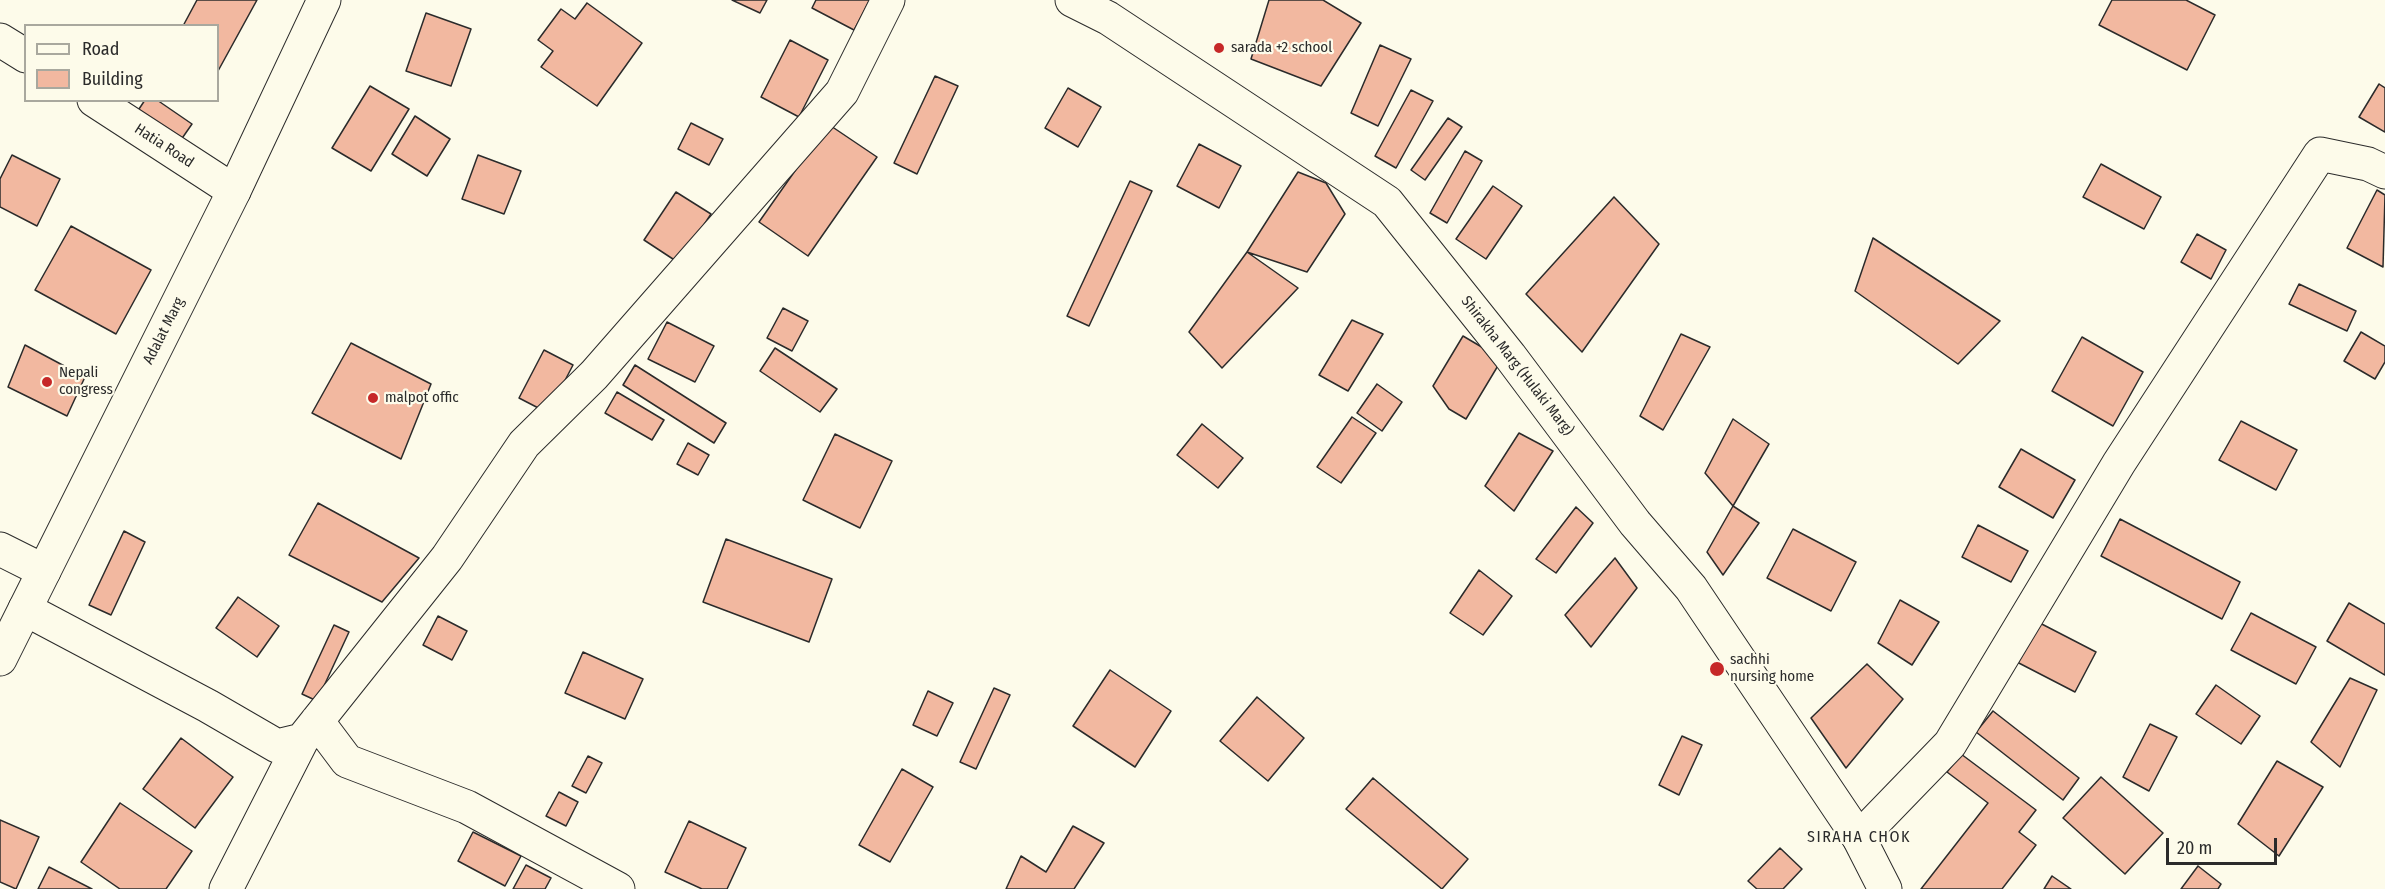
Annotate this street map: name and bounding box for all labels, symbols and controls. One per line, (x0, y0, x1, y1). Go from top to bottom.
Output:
legend (24, 24, 219, 102)
text: Road (82, 38, 119, 60)
place label: sarada +2 school (1231, 39, 1332, 57)
marker: sarada +2 school (1212, 41, 1226, 55)
text: Building (82, 68, 143, 90)
street label: Hatia Road (131, 120, 197, 172)
street label: Shirakha Marg (Hulaki Marg) (1457, 293, 1577, 439)
street label: Adalat Marg (139, 294, 189, 368)
place label: Nepali congress (59, 364, 113, 399)
marker: Nepali congress (40, 375, 54, 389)
place label: malpot offic (385, 389, 459, 407)
marker: malpot offic (366, 391, 380, 405)
place label: sachhi nursing home (1730, 651, 1814, 686)
marker: sachhi nursing home (1708, 660, 1726, 678)
scale bar (2169, 826, 2280, 864)
district label: SIRAHA CHOK (1807, 828, 1911, 848)
text: 20 m (2177, 837, 2212, 859)

